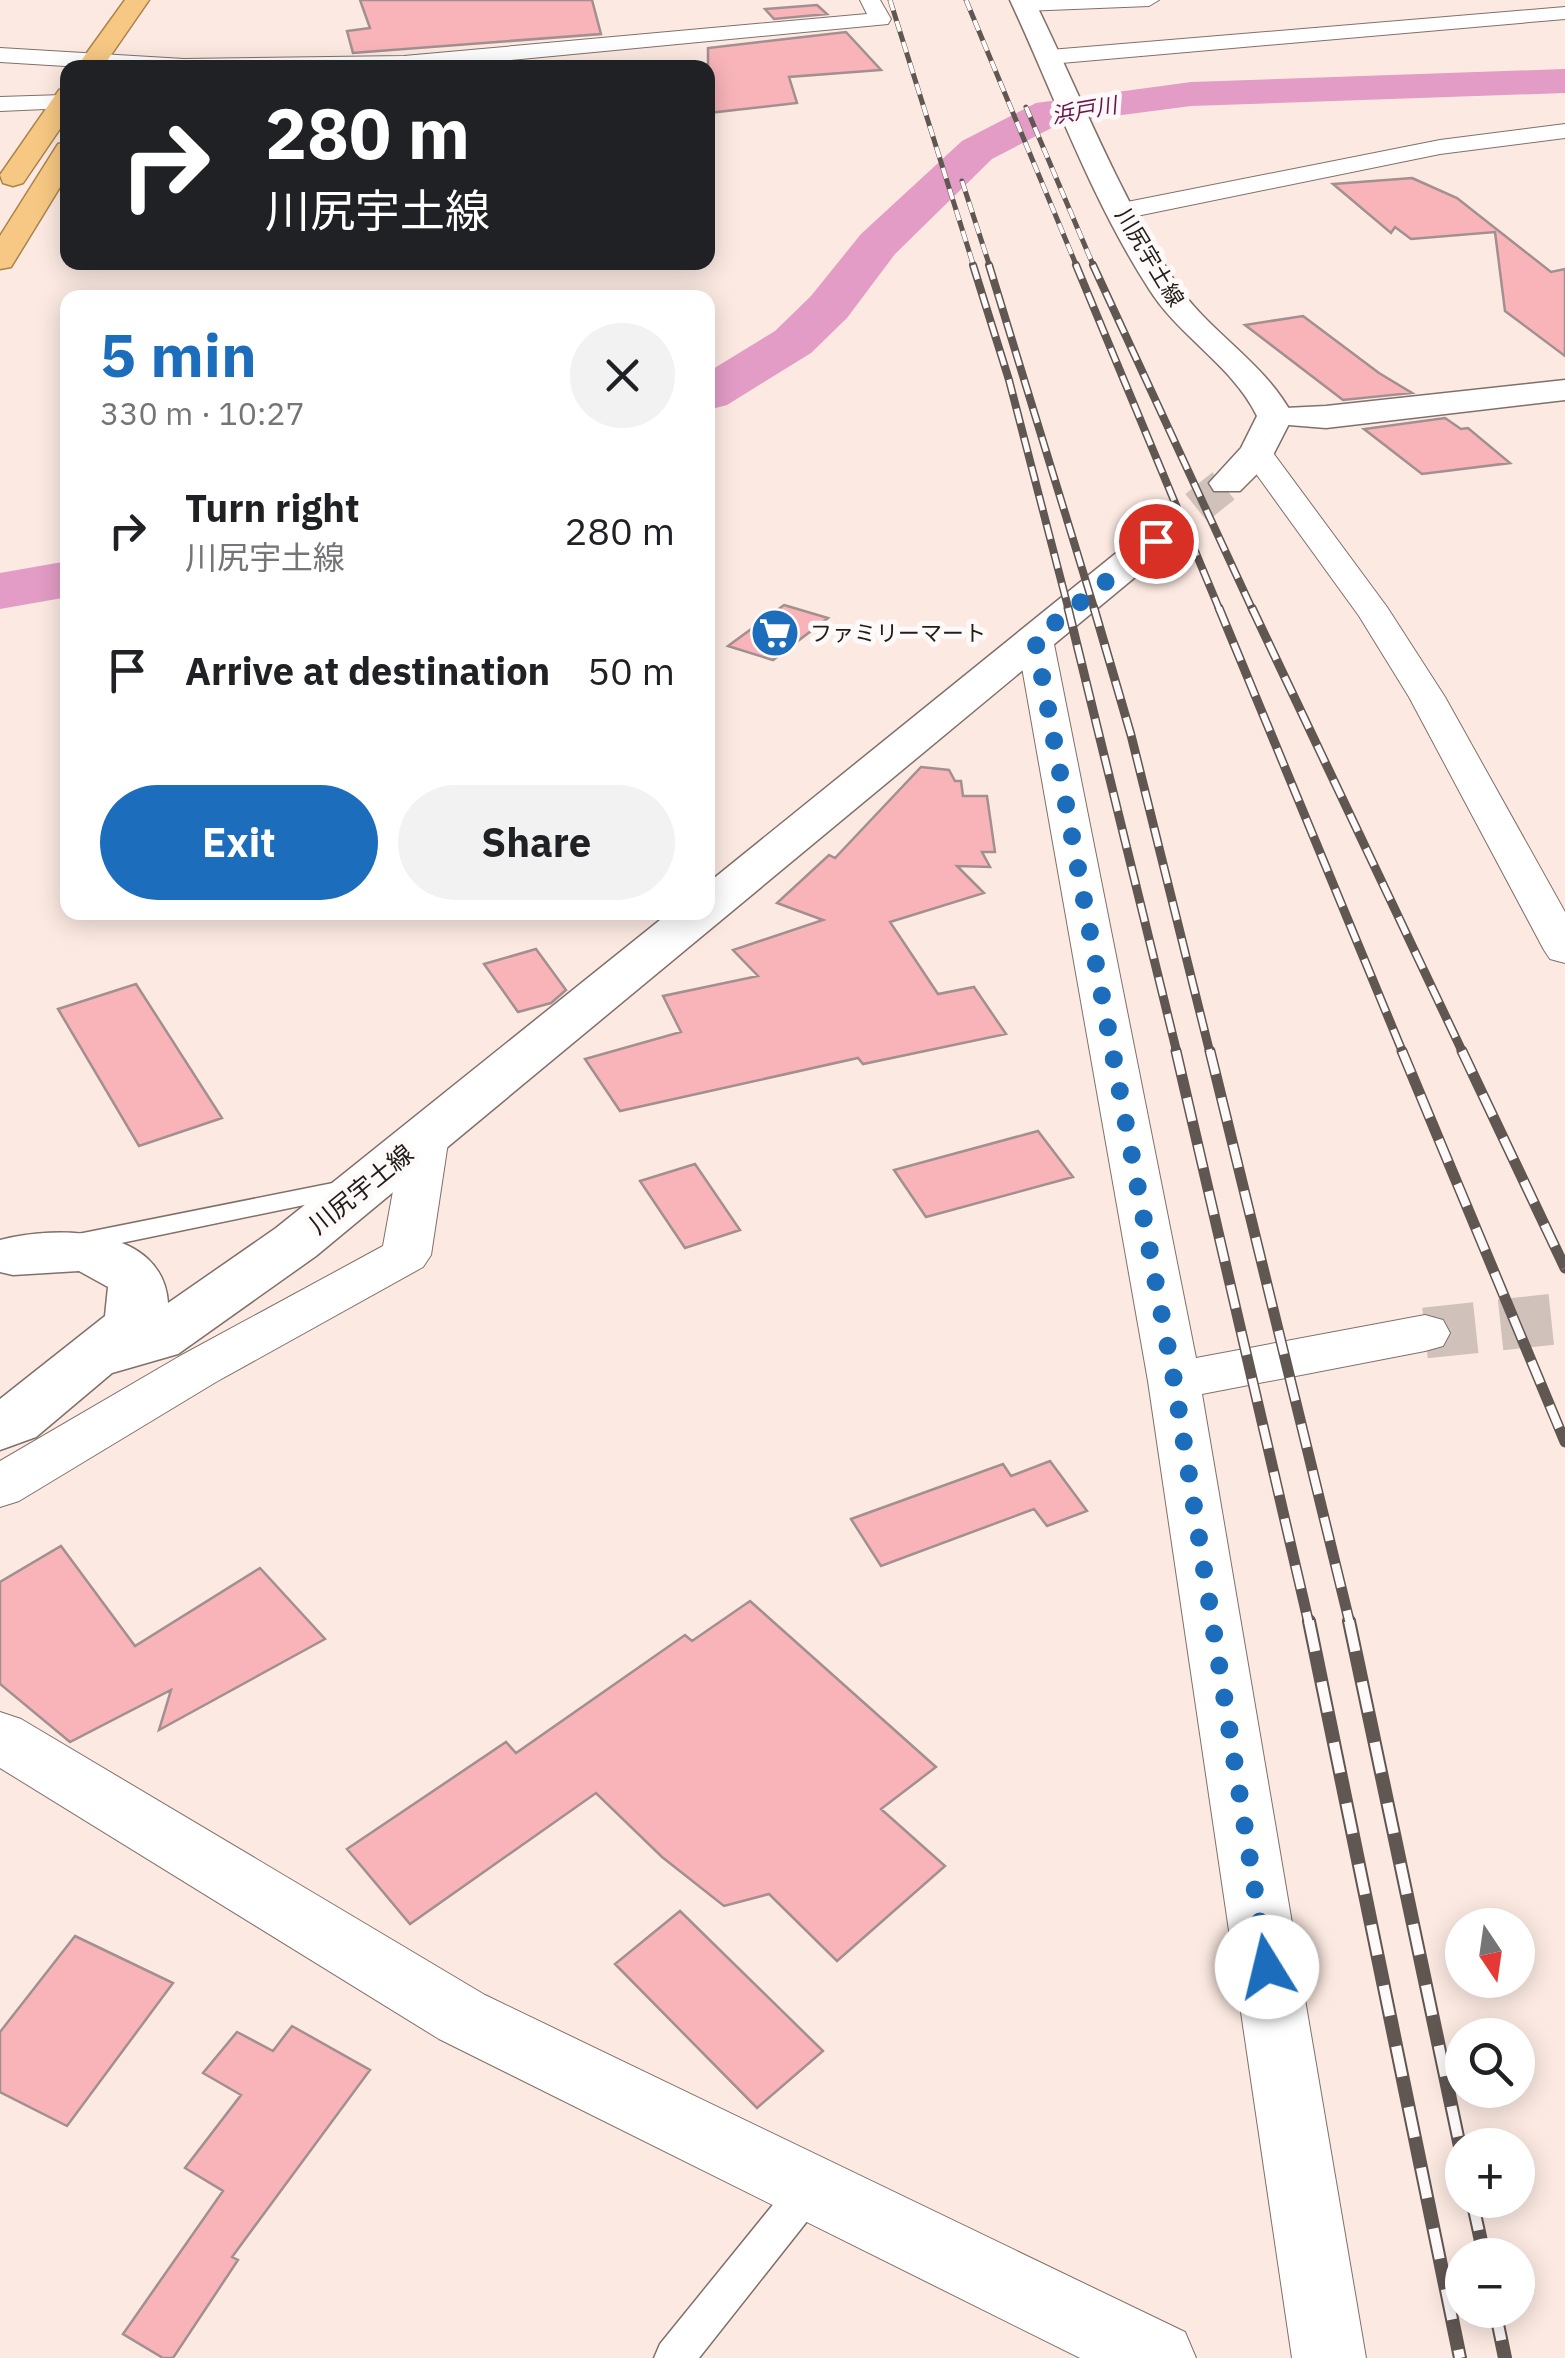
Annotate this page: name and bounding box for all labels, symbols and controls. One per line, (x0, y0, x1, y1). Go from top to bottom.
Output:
text: 280 m (265, 87, 470, 178)
water label: 浜戸川 (1049, 89, 1121, 130)
icon: right (100, 100, 230, 230)
text: 川尻宇土線 (265, 181, 490, 239)
street label: 川尻宇土線 (1110, 202, 1191, 311)
text: 5 min (100, 315, 257, 394)
button: close (570, 323, 675, 428)
text: 330 m · 10:27 (100, 392, 305, 434)
text: Turn right (185, 483, 360, 532)
pin (1114, 499, 1199, 584)
icon: right (100, 503, 155, 558)
text: 280 m (564, 506, 675, 555)
icon: arrive (1129, 514, 1184, 569)
text: 川尻宇土線 (185, 536, 345, 578)
supermarket icon: ファミリーマート (749, 607, 801, 659)
place label: ファミリーマート (810, 618, 986, 647)
icon: arrive (100, 643, 155, 698)
text: Arrive at destination (185, 646, 550, 695)
text: 50 m (587, 646, 675, 695)
button: Exit (100, 785, 378, 900)
button: Share (398, 785, 675, 900)
street label: 川尻宇土線 (302, 1136, 420, 1241)
north arrow (1445, 1908, 1535, 1998)
map controls (1445, 1908, 1535, 2328)
position arrow (1215, 1915, 1319, 2019)
button: search (1445, 2018, 1535, 2108)
button: + (1445, 2128, 1535, 2218)
button: − (1445, 2238, 1535, 2328)

